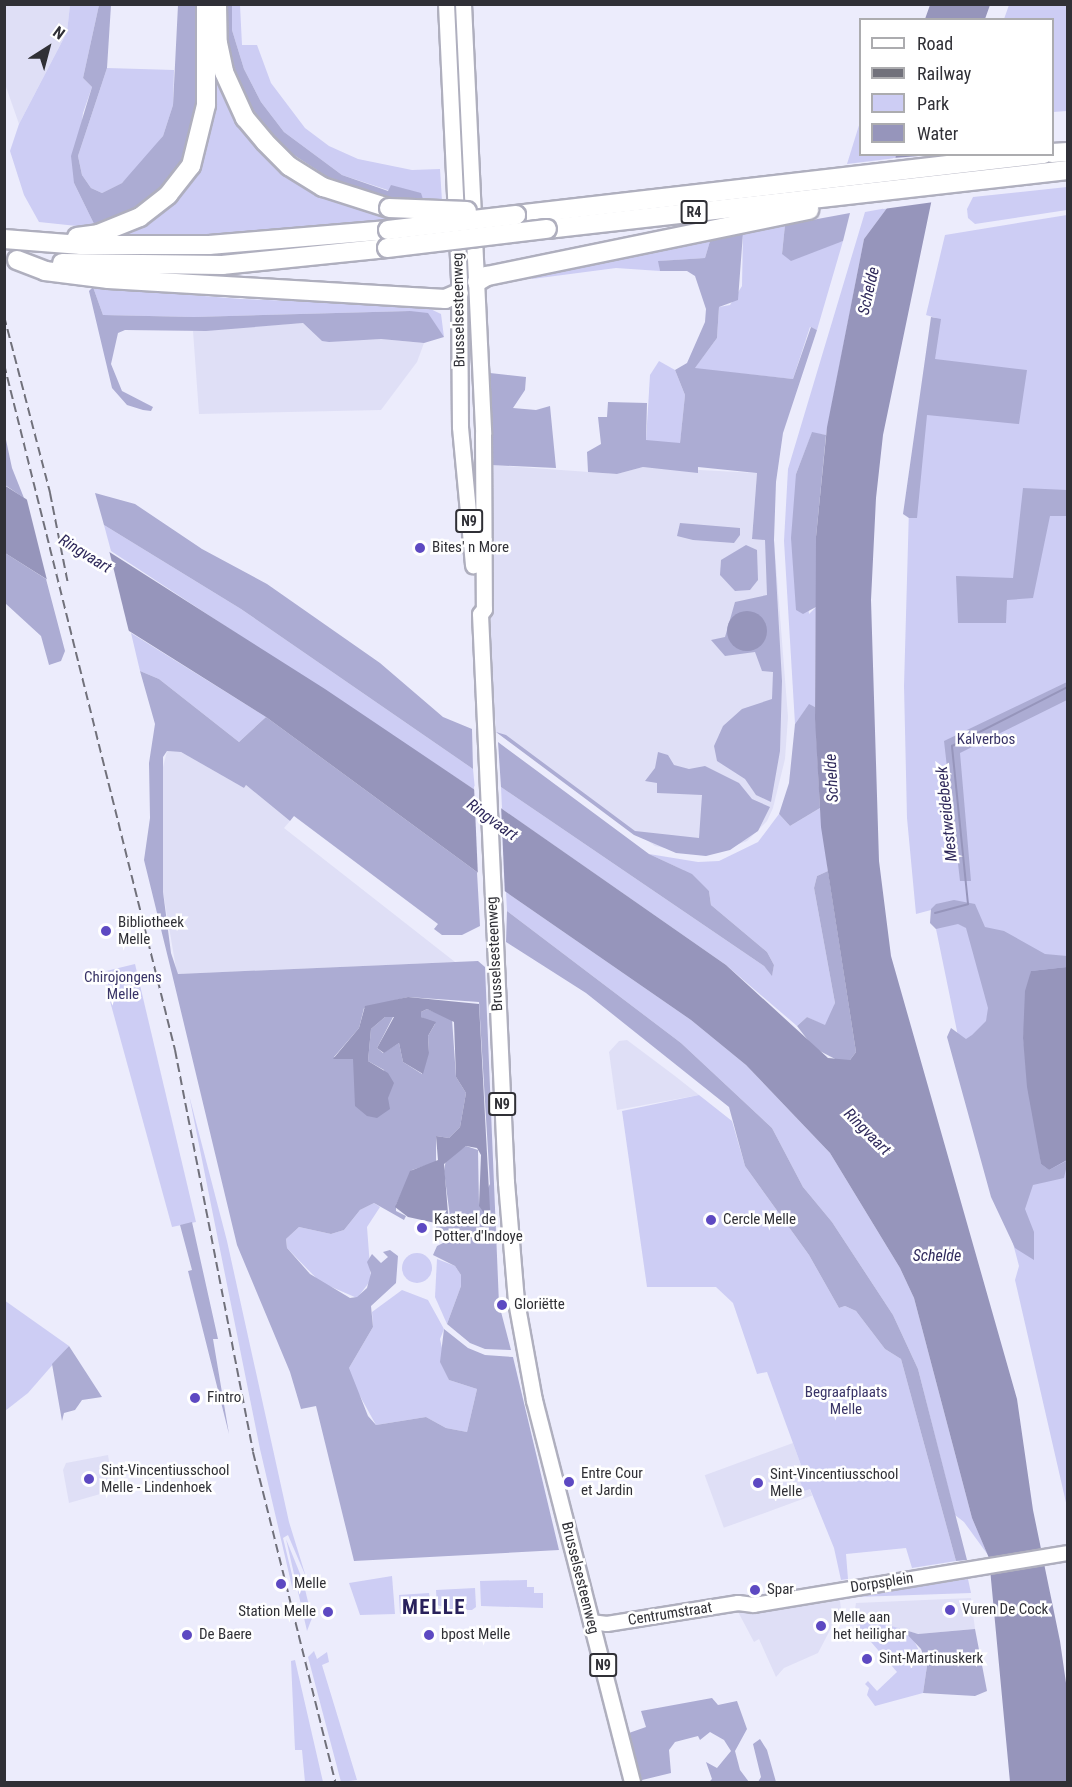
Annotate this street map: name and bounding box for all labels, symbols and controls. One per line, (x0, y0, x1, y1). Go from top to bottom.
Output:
north arrow (18, 18, 78, 78)
legend (859, 18, 1054, 156)
text: N (49, 22, 68, 44)
text: Road (917, 33, 953, 54)
text: Railway (917, 63, 971, 84)
text: Park (917, 93, 949, 114)
text: Water (917, 123, 958, 144)
road number: R4 (680, 201, 708, 223)
street label: Brusselsesteenweg (449, 252, 469, 368)
water label: Schelde (854, 265, 884, 317)
road number: N9 (454, 510, 484, 532)
water label: Ringvaart (55, 530, 115, 578)
place label: Bites' n More (432, 539, 509, 557)
marker: Bites' n More (413, 541, 427, 555)
park label: Kalverbos (957, 731, 1015, 749)
water label: Schelde (821, 753, 843, 803)
water label: Mestweidebeek (932, 765, 962, 863)
water label: Ringvaart (463, 795, 521, 845)
street label: Brusselsesteenweg (483, 896, 507, 1012)
place label: Bibliotheek Melle (118, 913, 184, 948)
marker: Bibliotheek Melle (99, 924, 113, 938)
park label: Chirojongens Melle (84, 968, 162, 1003)
road number: N9 (487, 1093, 517, 1115)
water label: Ringvaart (840, 1105, 894, 1159)
place label: Kasteel de Potter d'Indoye (434, 1210, 523, 1245)
place label: Cercle Melle (723, 1211, 796, 1229)
marker: Cercle Melle (704, 1213, 718, 1227)
marker: Kasteel de Potter d'Indoye (415, 1221, 429, 1235)
water label: Schelde (913, 1246, 961, 1266)
place label: Gloriëtte (514, 1296, 565, 1314)
marker: Gloriëtte (495, 1298, 509, 1312)
park label: Begraafplaats Melle (805, 1383, 887, 1418)
place label: Fintro (207, 1389, 241, 1407)
marker: Fintro (188, 1391, 202, 1405)
place label: Sint-Vincentiusschool Melle - Lindenhoek (101, 1461, 229, 1496)
place label: Entre Cour et Jardin (581, 1464, 643, 1499)
place label: Sint-Vincentiusschool Melle (770, 1465, 898, 1500)
marker: Sint-Vincentiusschool Melle - Lindenhoek (82, 1472, 96, 1486)
marker: Entre Cour et Jardin (562, 1475, 576, 1489)
marker: Sint-Vincentiusschool Melle (751, 1476, 765, 1490)
street label: Brusselsesteenweg (557, 1520, 603, 1636)
street label: Dorpsplein (849, 1569, 915, 1597)
marker: Melle (272, 1575, 290, 1593)
place label: Melle (294, 1575, 326, 1593)
place label: Spar (767, 1581, 794, 1599)
marker: Spar (748, 1583, 762, 1597)
district label: MELLE (402, 1594, 466, 1620)
street label: Centrumstraat (627, 1598, 713, 1630)
place label: Vuren De Cock (962, 1601, 1048, 1619)
place label: Station Melle (238, 1603, 316, 1621)
marker: Vuren De Cock (943, 1603, 957, 1617)
marker: Station Melle (321, 1605, 335, 1619)
place label: Melle aan het heilighar (833, 1608, 906, 1643)
marker: Melle aan het heilighar (814, 1619, 828, 1633)
place label: De Baere (199, 1626, 252, 1644)
place label: bpost Melle (441, 1626, 510, 1644)
marker: De Baere (180, 1628, 194, 1642)
marker: bpost Melle (422, 1628, 436, 1642)
place label: Sint-Martinuskerk (879, 1650, 983, 1668)
marker: Sint-Martinuskerk (860, 1652, 874, 1666)
road number: N9 (588, 1654, 618, 1676)

